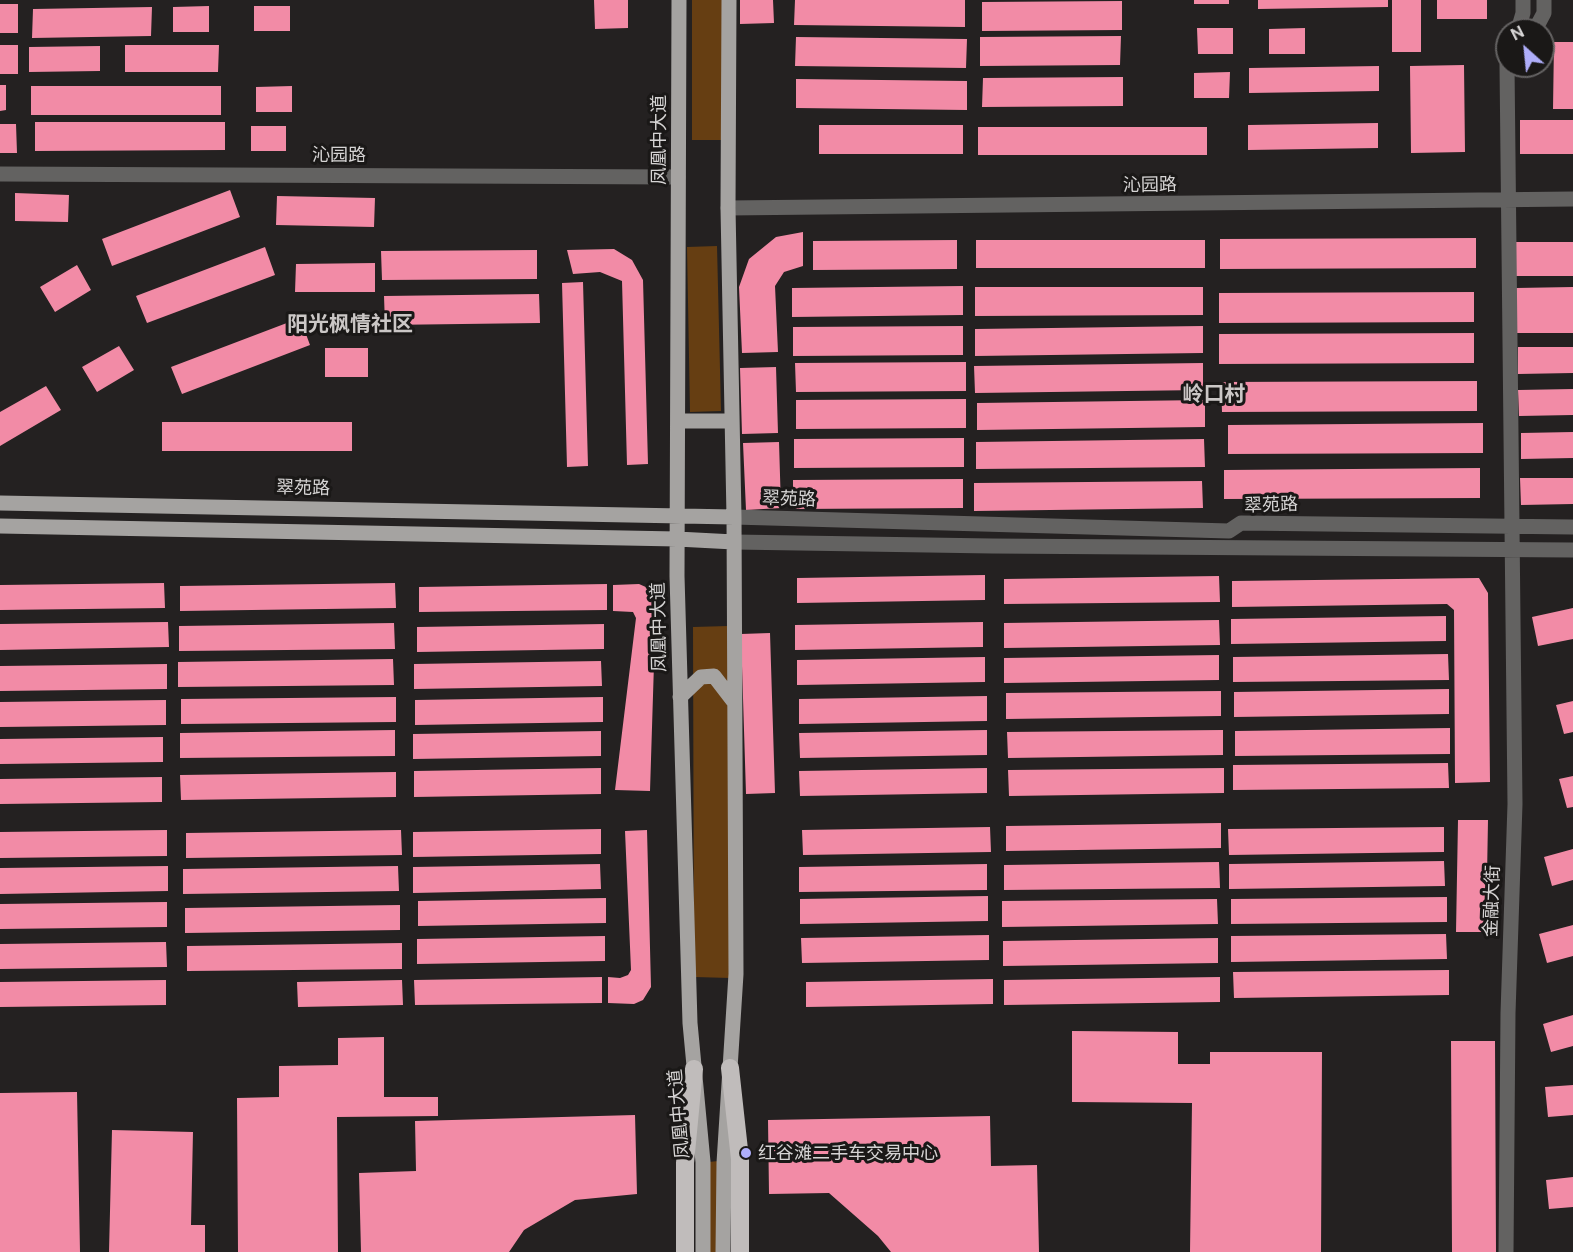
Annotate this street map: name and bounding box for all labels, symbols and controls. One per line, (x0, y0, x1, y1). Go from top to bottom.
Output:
north arrow (1495, 18, 1555, 78)
text: N (1508, 22, 1527, 45)
street label: 凤凰中大道 (648, 95, 670, 185)
street label: 沁园路 (312, 144, 366, 166)
street label: 沁园路 (1123, 174, 1177, 196)
district label: 阳光枫情社区 (287, 312, 413, 338)
district label: 岭口村 (1183, 382, 1245, 408)
street label: 翠苑路 (276, 477, 330, 499)
street label: 翠苑路 (762, 487, 816, 511)
street label: 翠苑路 (1244, 493, 1298, 517)
street label: 凤凰中大道 (647, 582, 671, 672)
street label: 金融大街 (1480, 865, 1504, 937)
street label: 凤凰中大道 (664, 1068, 694, 1160)
place label: 红谷滩二手车交易中心 (758, 1142, 938, 1164)
marker: 红谷滩二手车交易中心 (739, 1146, 753, 1160)

